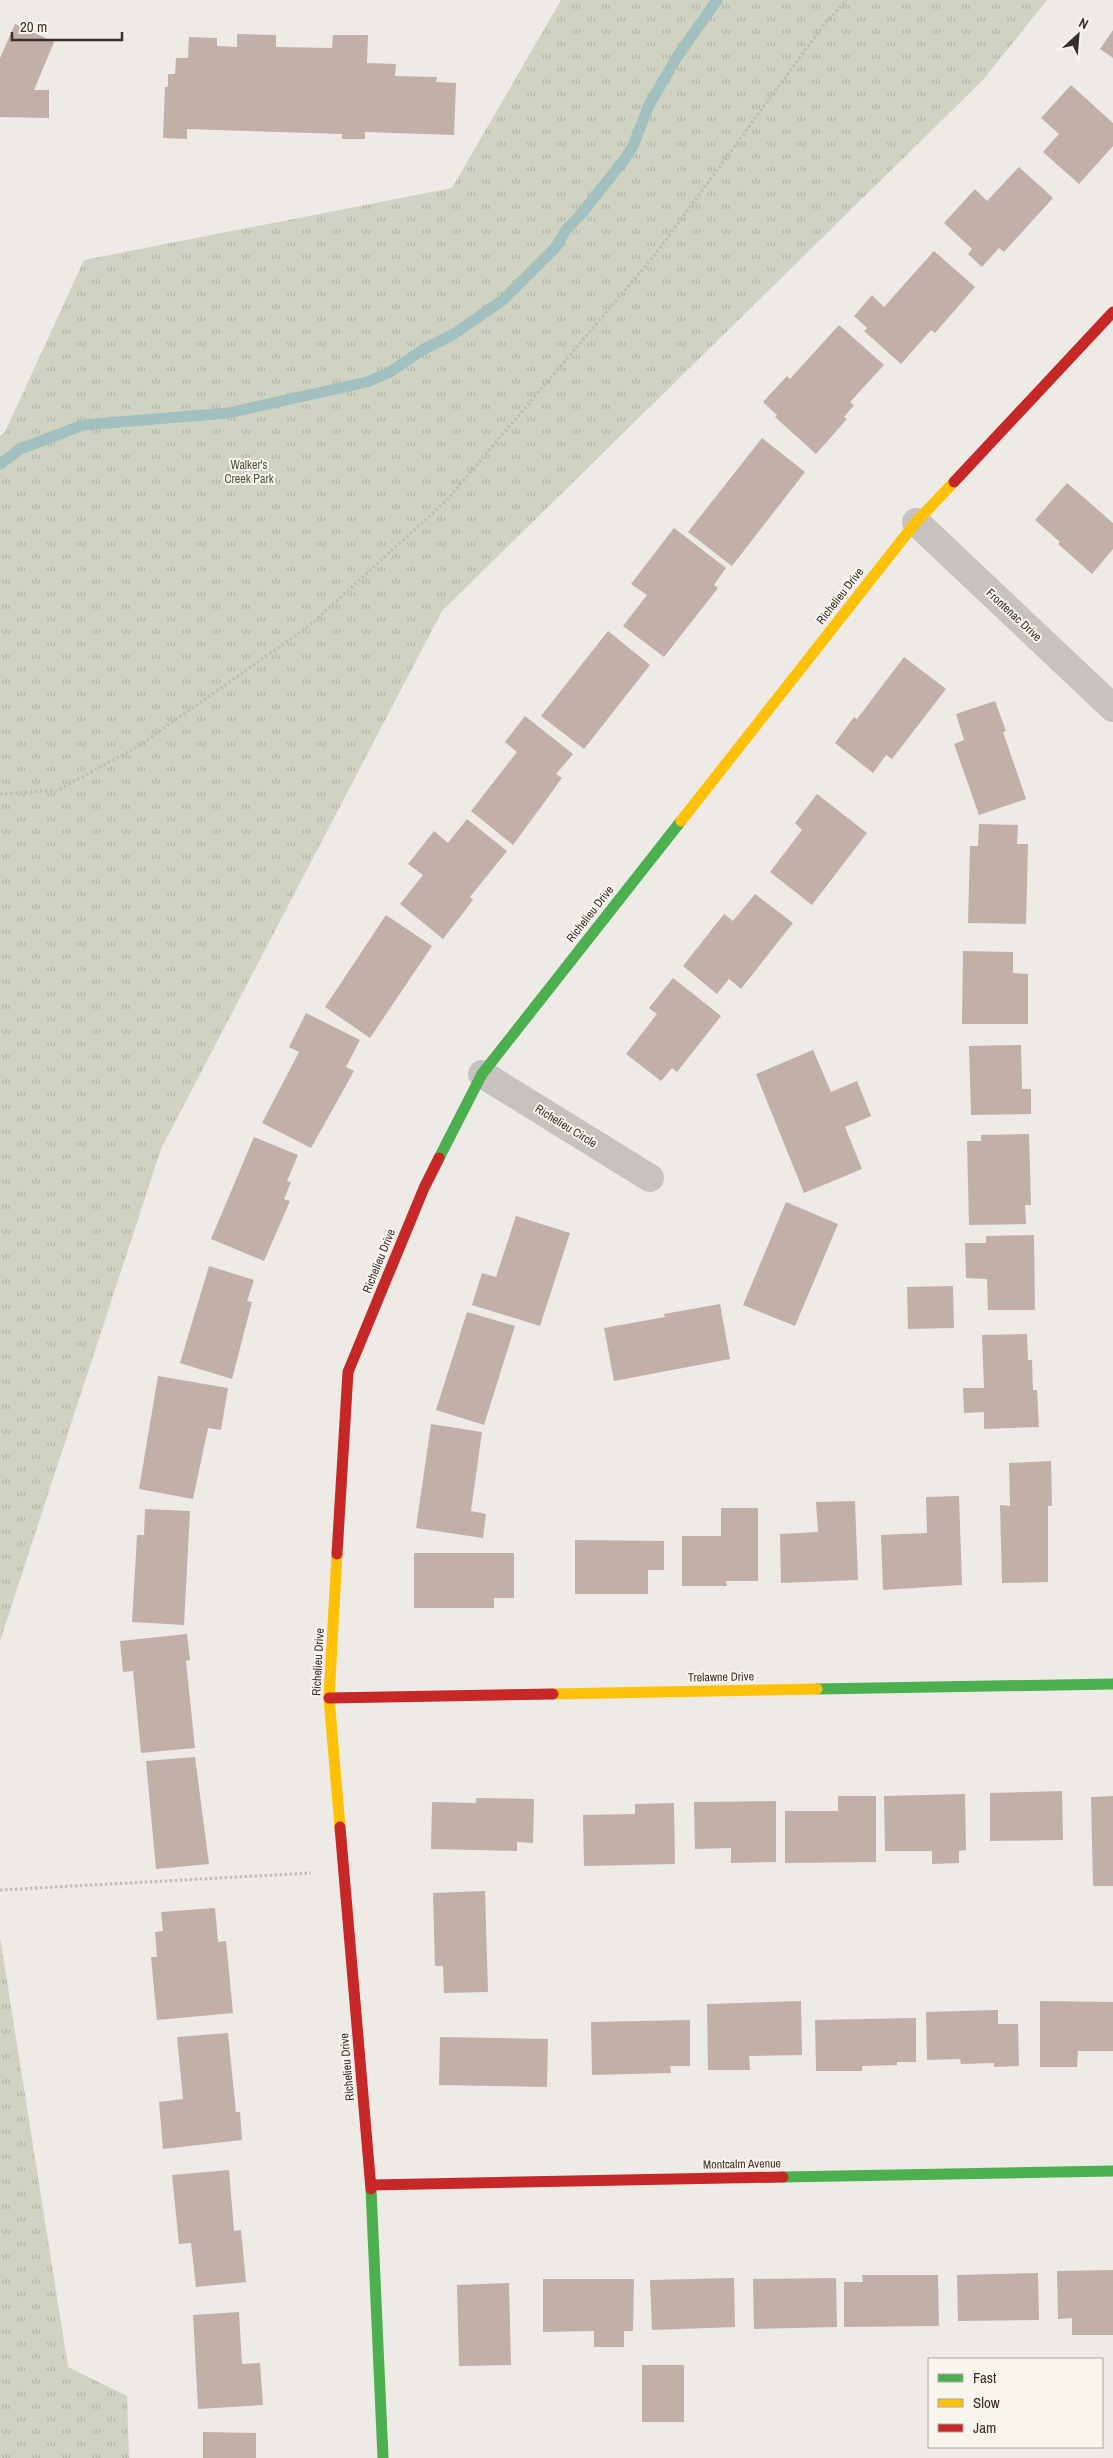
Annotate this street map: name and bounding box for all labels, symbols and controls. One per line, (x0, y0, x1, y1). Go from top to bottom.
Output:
scale bar (12, 10, 122, 42)
north arrow (1053, 10, 1103, 60)
text: N (1076, 13, 1091, 33)
text: 20 m (20, 16, 47, 37)
park label: Walker's Creek Park (224, 457, 274, 487)
street label: Richelieu Drive (813, 564, 867, 628)
street label: Frontenac Drive (983, 585, 1045, 645)
street label: Richelieu Drive (563, 882, 617, 946)
street label: Richelieu Circle (532, 1101, 600, 1151)
street label: Richelieu Drive (359, 1227, 399, 1295)
street label: Richelieu Drive (308, 1628, 328, 1696)
street label: Trelawne Drive (688, 1668, 754, 1686)
street label: Richelieu Drive (336, 2033, 358, 2101)
street label: Montcalm Avenue (703, 2155, 781, 2173)
legend (928, 2358, 1103, 2448)
text: Fast (973, 2367, 997, 2388)
text: Slow (973, 2392, 1000, 2413)
text: Jam (973, 2417, 996, 2438)

